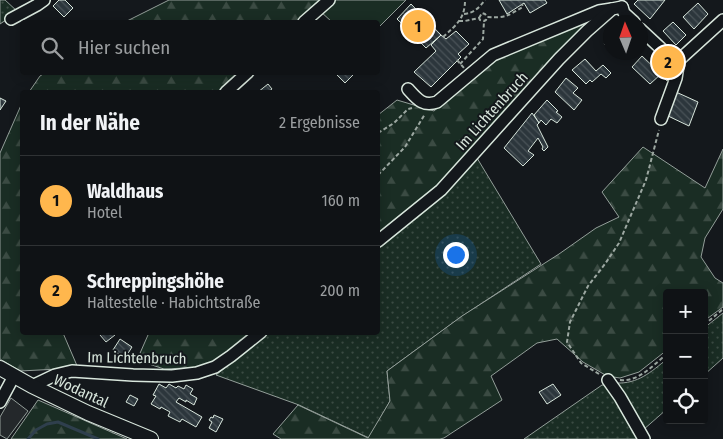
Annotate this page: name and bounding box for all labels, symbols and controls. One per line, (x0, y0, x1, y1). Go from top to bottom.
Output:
pin: 1 (402, 7, 434, 45)
north arrow (603, 15, 648, 60)
search box (20, 20, 380, 75)
icon: search (38, 34, 66, 62)
text: Hier suchen (78, 36, 170, 59)
pin: 2 (652, 43, 684, 81)
street label: Im Lichtenbruch (452, 68, 532, 154)
text: In der Nähe (40, 110, 140, 136)
text: 2 Ergebnisse (279, 113, 360, 132)
text: Waldhaus (87, 180, 163, 203)
text: 1 (53, 191, 59, 210)
text: 160 m (321, 191, 360, 210)
text: Hotel (87, 203, 122, 222)
your location (443, 242, 469, 268)
text: Schreppingshöhe (87, 270, 224, 293)
text: 2 (52, 281, 60, 300)
text: 200 m (320, 281, 360, 300)
map controls (663, 289, 708, 424)
button: + (663, 289, 708, 334)
text: Haltestelle · Habichtstraße (87, 293, 260, 312)
button: − (663, 334, 708, 379)
street label: Im Lichtenbruch (87, 348, 187, 368)
street label: Wodantal (51, 371, 111, 411)
button: locate (663, 379, 708, 424)

